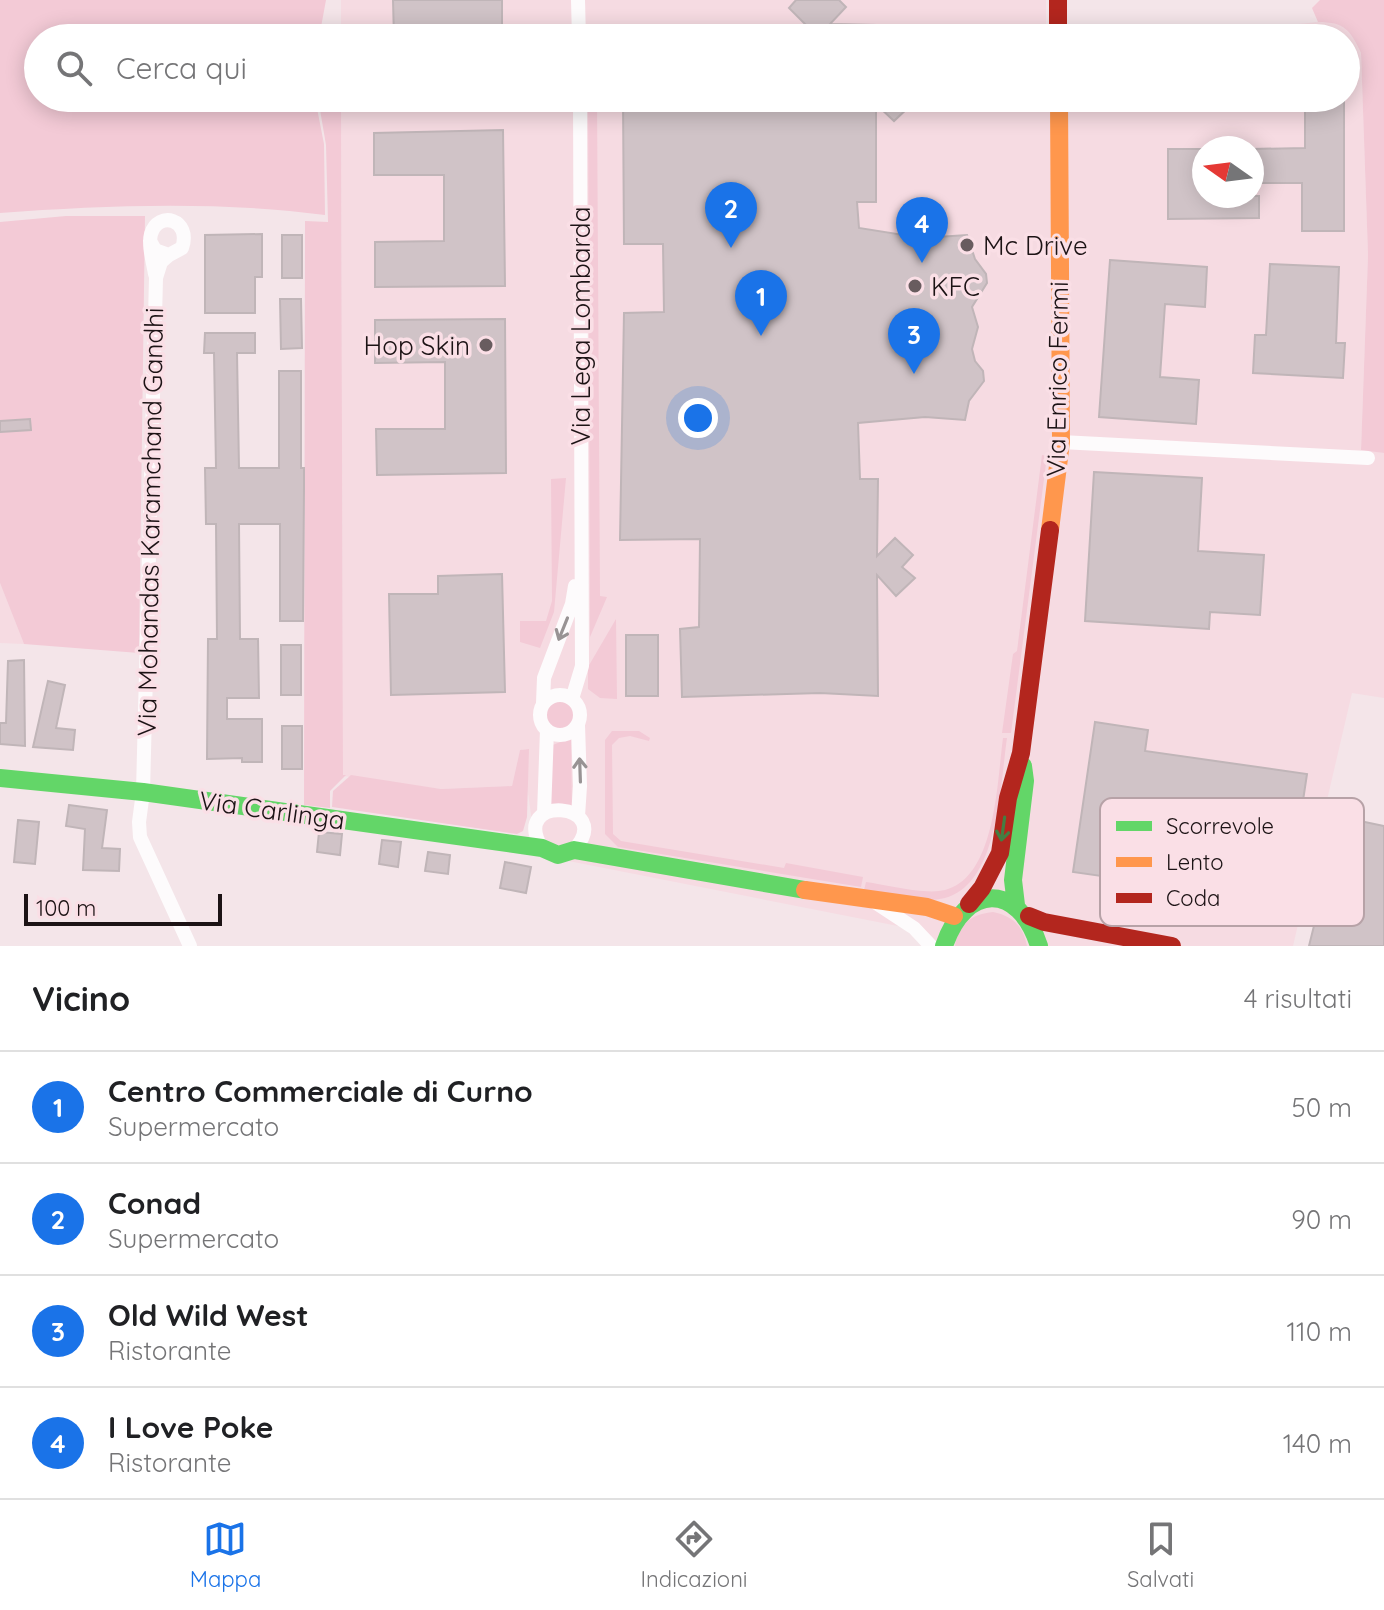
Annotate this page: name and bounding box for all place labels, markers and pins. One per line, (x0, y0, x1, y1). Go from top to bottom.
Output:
pin: 2 (705, 182, 757, 248)
pin: 4 (896, 197, 948, 263)
place label: Mc Drive (983, 229, 1088, 262)
marker: Mc Drive (958, 236, 976, 254)
pin: 1 (735, 270, 787, 336)
place label: KFC (931, 270, 980, 303)
marker: KFC (906, 277, 924, 295)
pin: 3 (888, 308, 940, 374)
place label: Hop Skin (364, 329, 470, 362)
marker: Hop Skin (477, 336, 495, 354)

